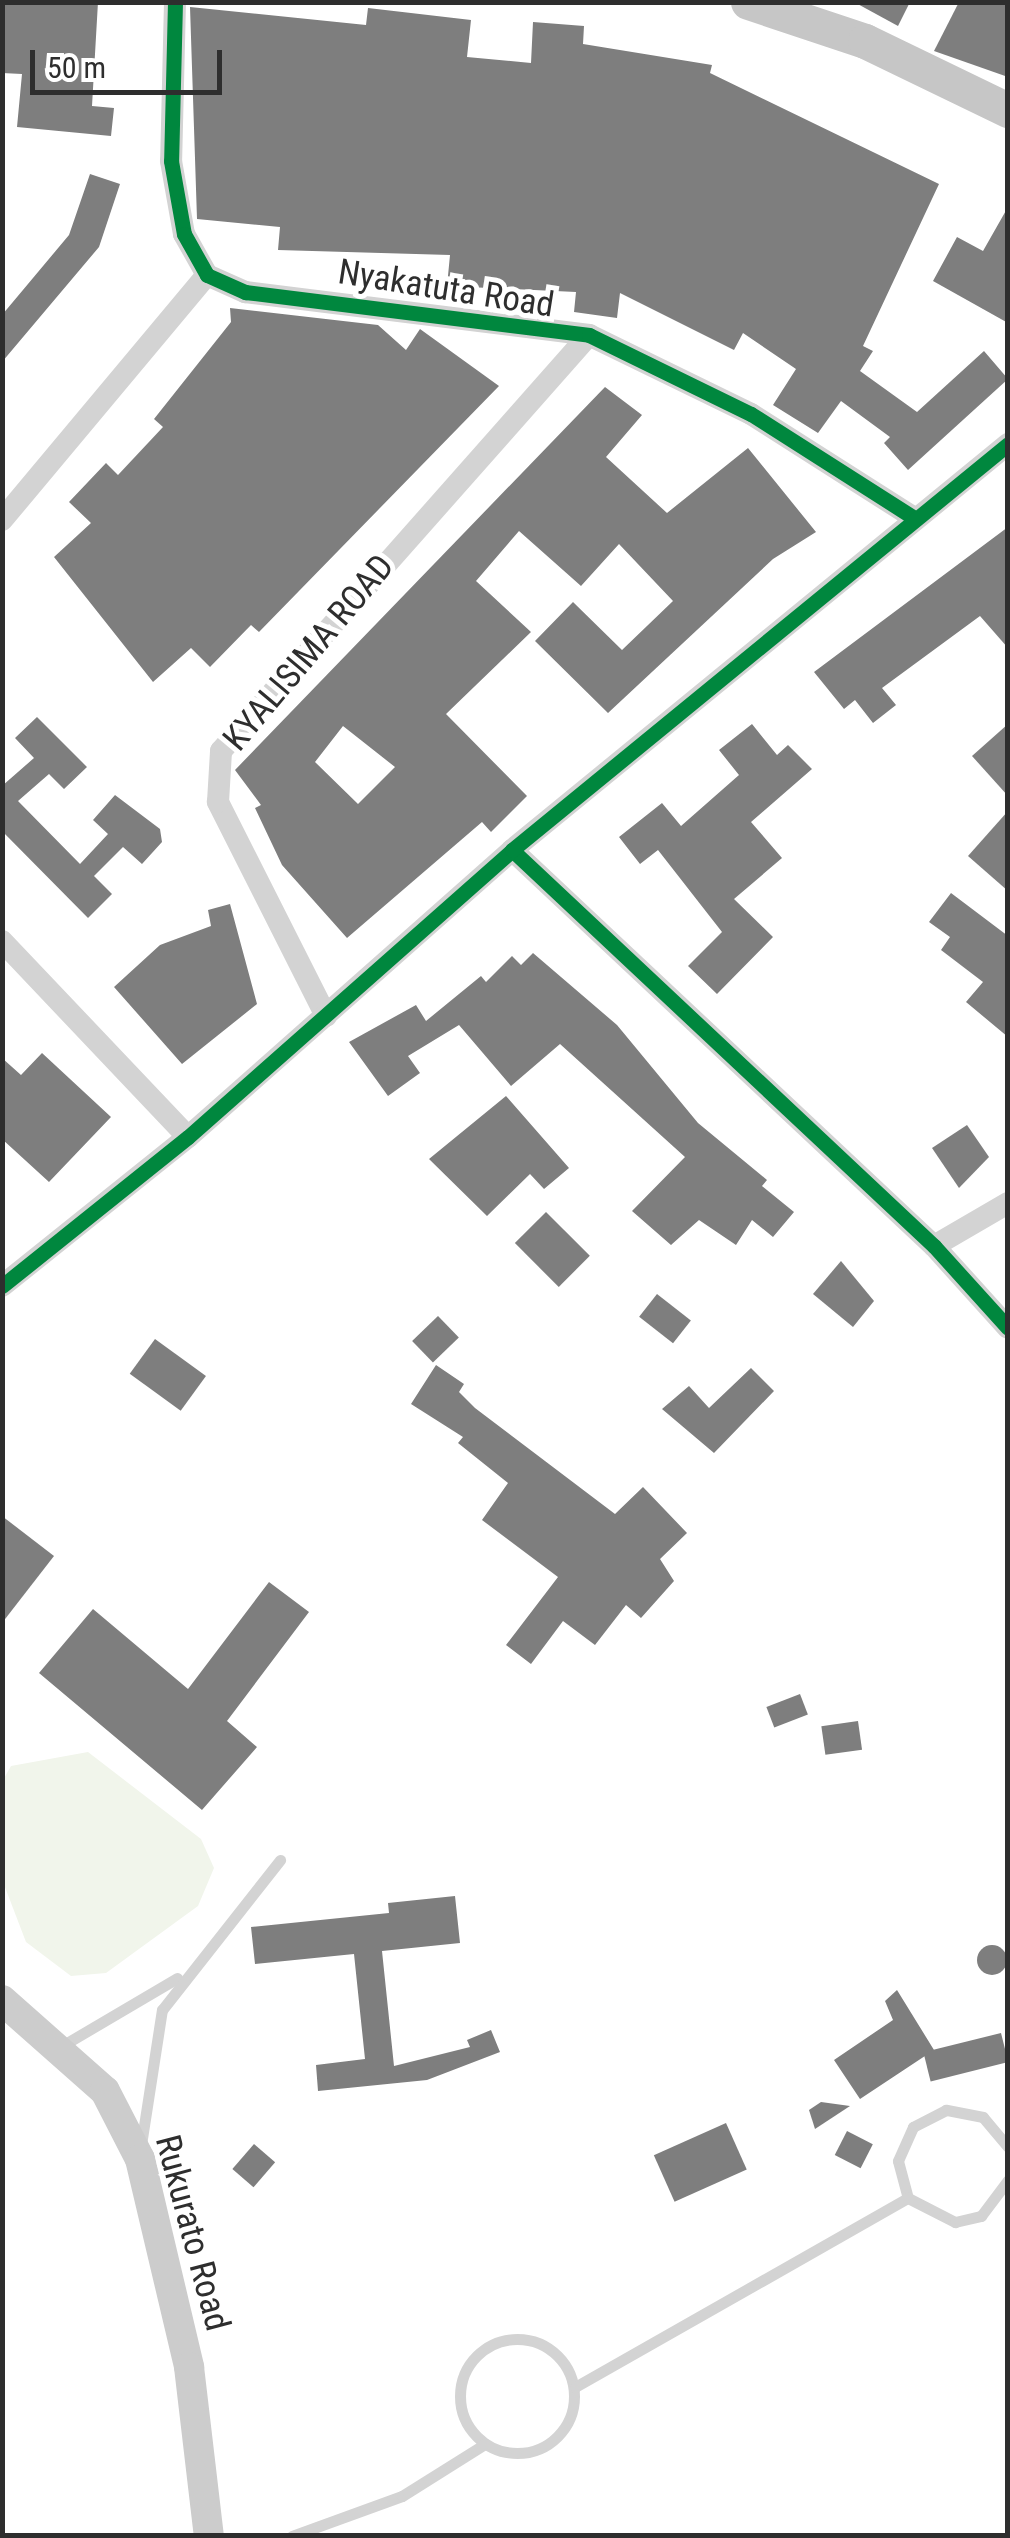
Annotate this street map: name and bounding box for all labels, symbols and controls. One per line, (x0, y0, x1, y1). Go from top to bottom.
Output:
scale bar (35, 30, 228, 92)
text: 50 m (47, 50, 106, 85)
street label: Nyakatuta Road (335, 251, 557, 327)
street label: KYALISIMA ROAD (215, 547, 403, 759)
street label: Rukurato Road (146, 2131, 238, 2335)

